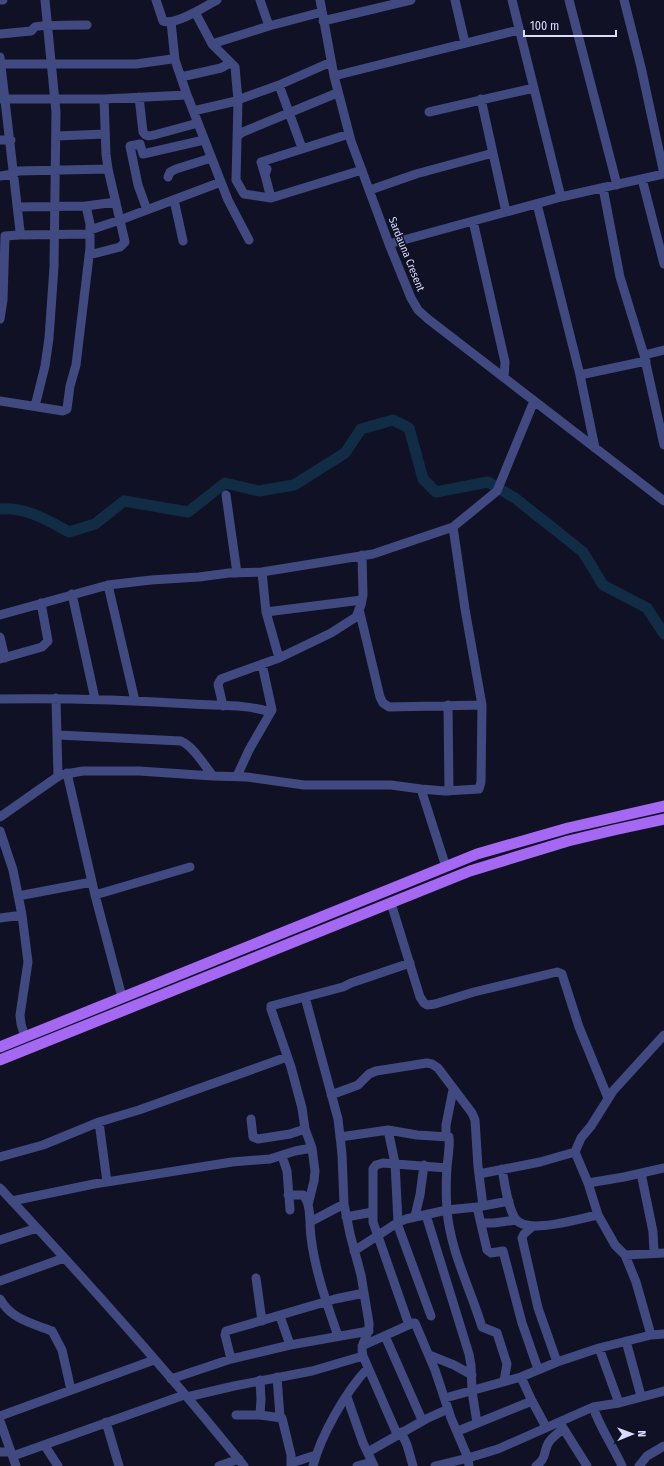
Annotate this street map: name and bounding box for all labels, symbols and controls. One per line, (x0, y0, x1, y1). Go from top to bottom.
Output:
scale bar (524, 12, 616, 38)
text: 100 m (530, 19, 559, 33)
street label: Sardauna Cresent (386, 215, 428, 294)
north arrow (612, 1414, 652, 1454)
text: N (635, 1430, 648, 1437)

